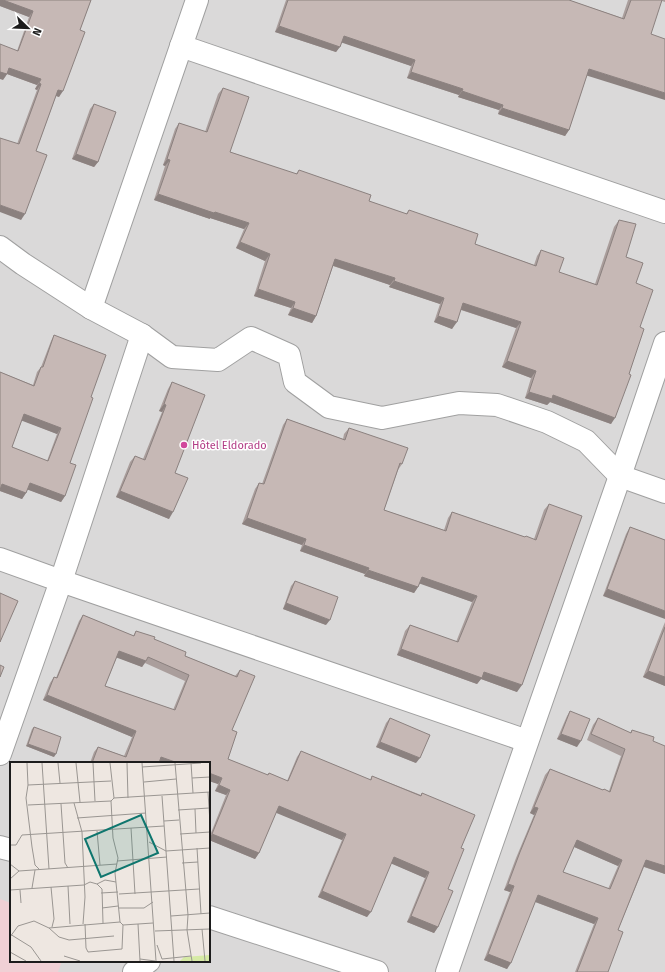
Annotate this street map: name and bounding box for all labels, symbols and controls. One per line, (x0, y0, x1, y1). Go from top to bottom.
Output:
north arrow (8, 8, 48, 48)
text: N (29, 26, 44, 38)
place label: Hôtel Eldorado (192, 439, 267, 452)
marker: Hôtel Eldorado (179, 440, 189, 450)
inset map (10, 762, 210, 962)

